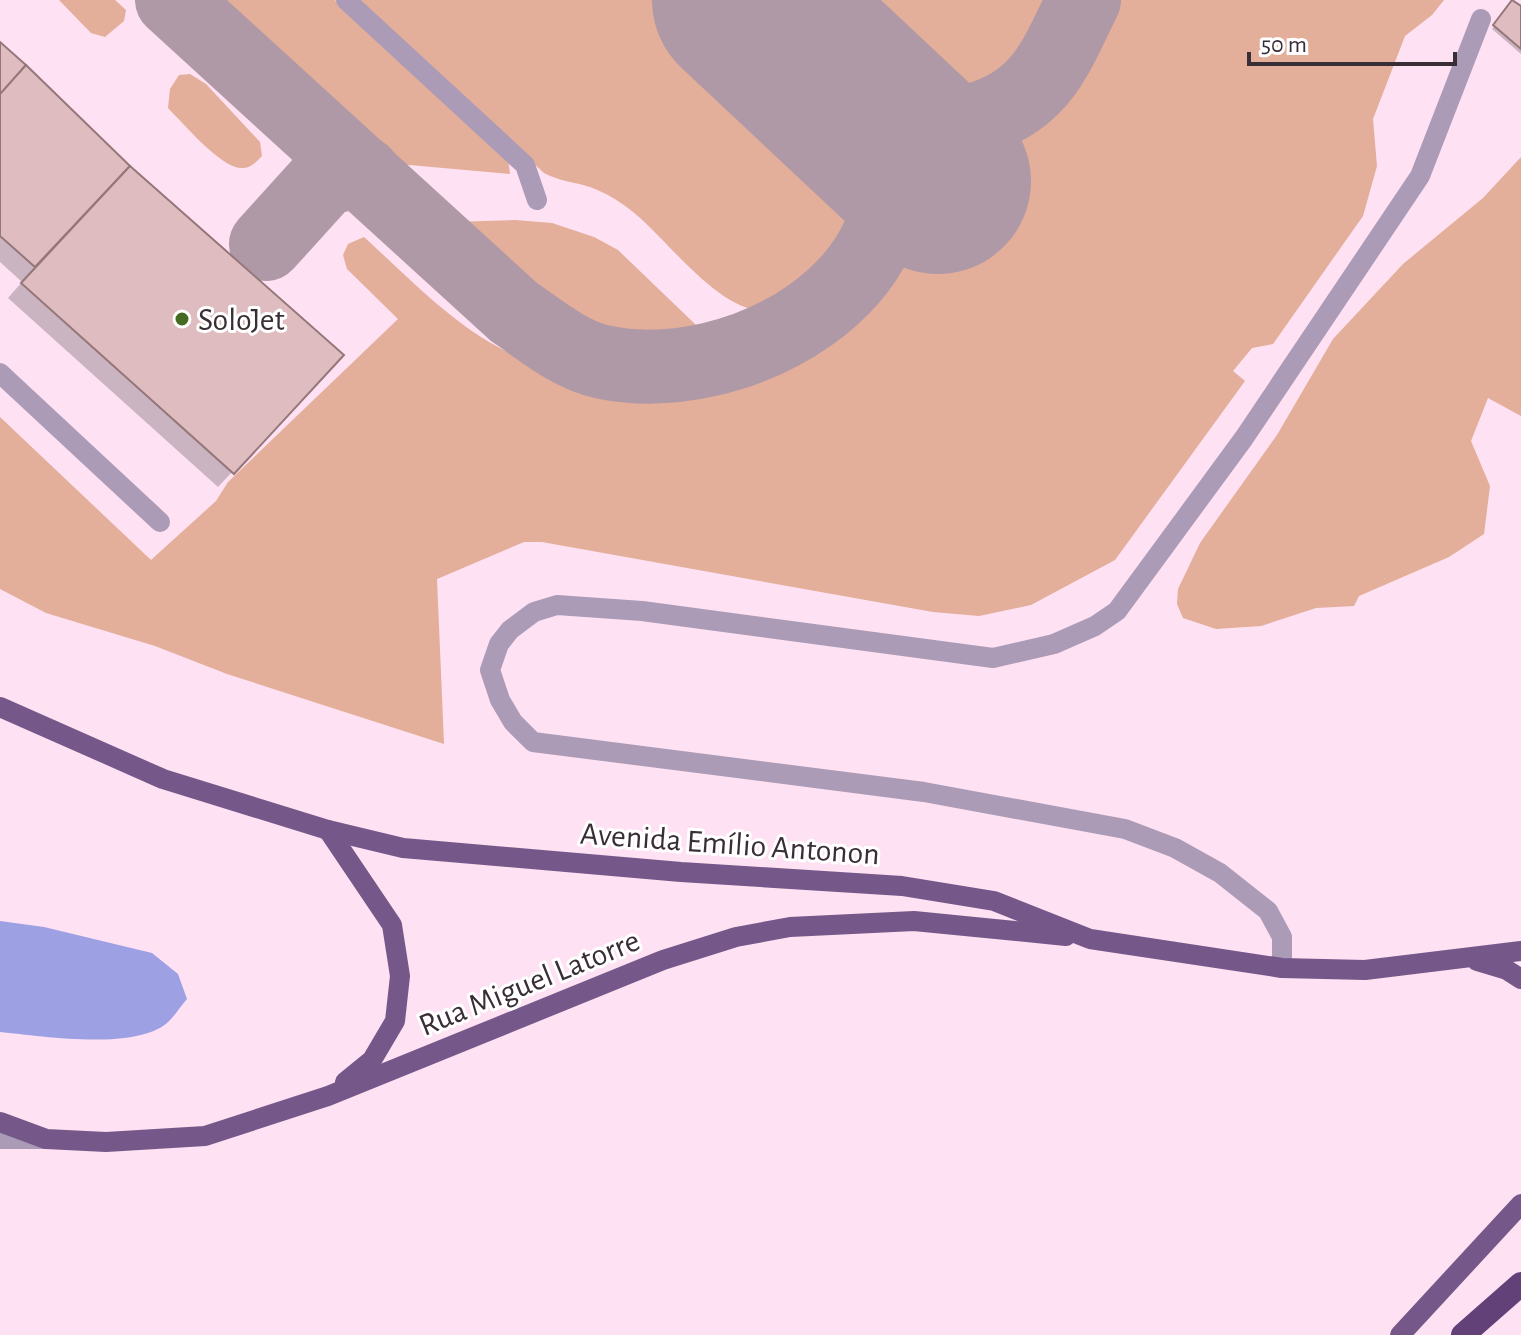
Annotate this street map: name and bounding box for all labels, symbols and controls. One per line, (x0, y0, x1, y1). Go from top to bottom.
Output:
scale bar (1249, 16, 1455, 66)
text: 50 m (1261, 33, 1307, 57)
place label: SoloJet (198, 304, 285, 336)
marker: SoloJet (173, 310, 191, 328)
street label: Avenida Emílio Antonon (579, 818, 881, 870)
street label: Rua Miguel Latorre (414, 924, 644, 1042)

